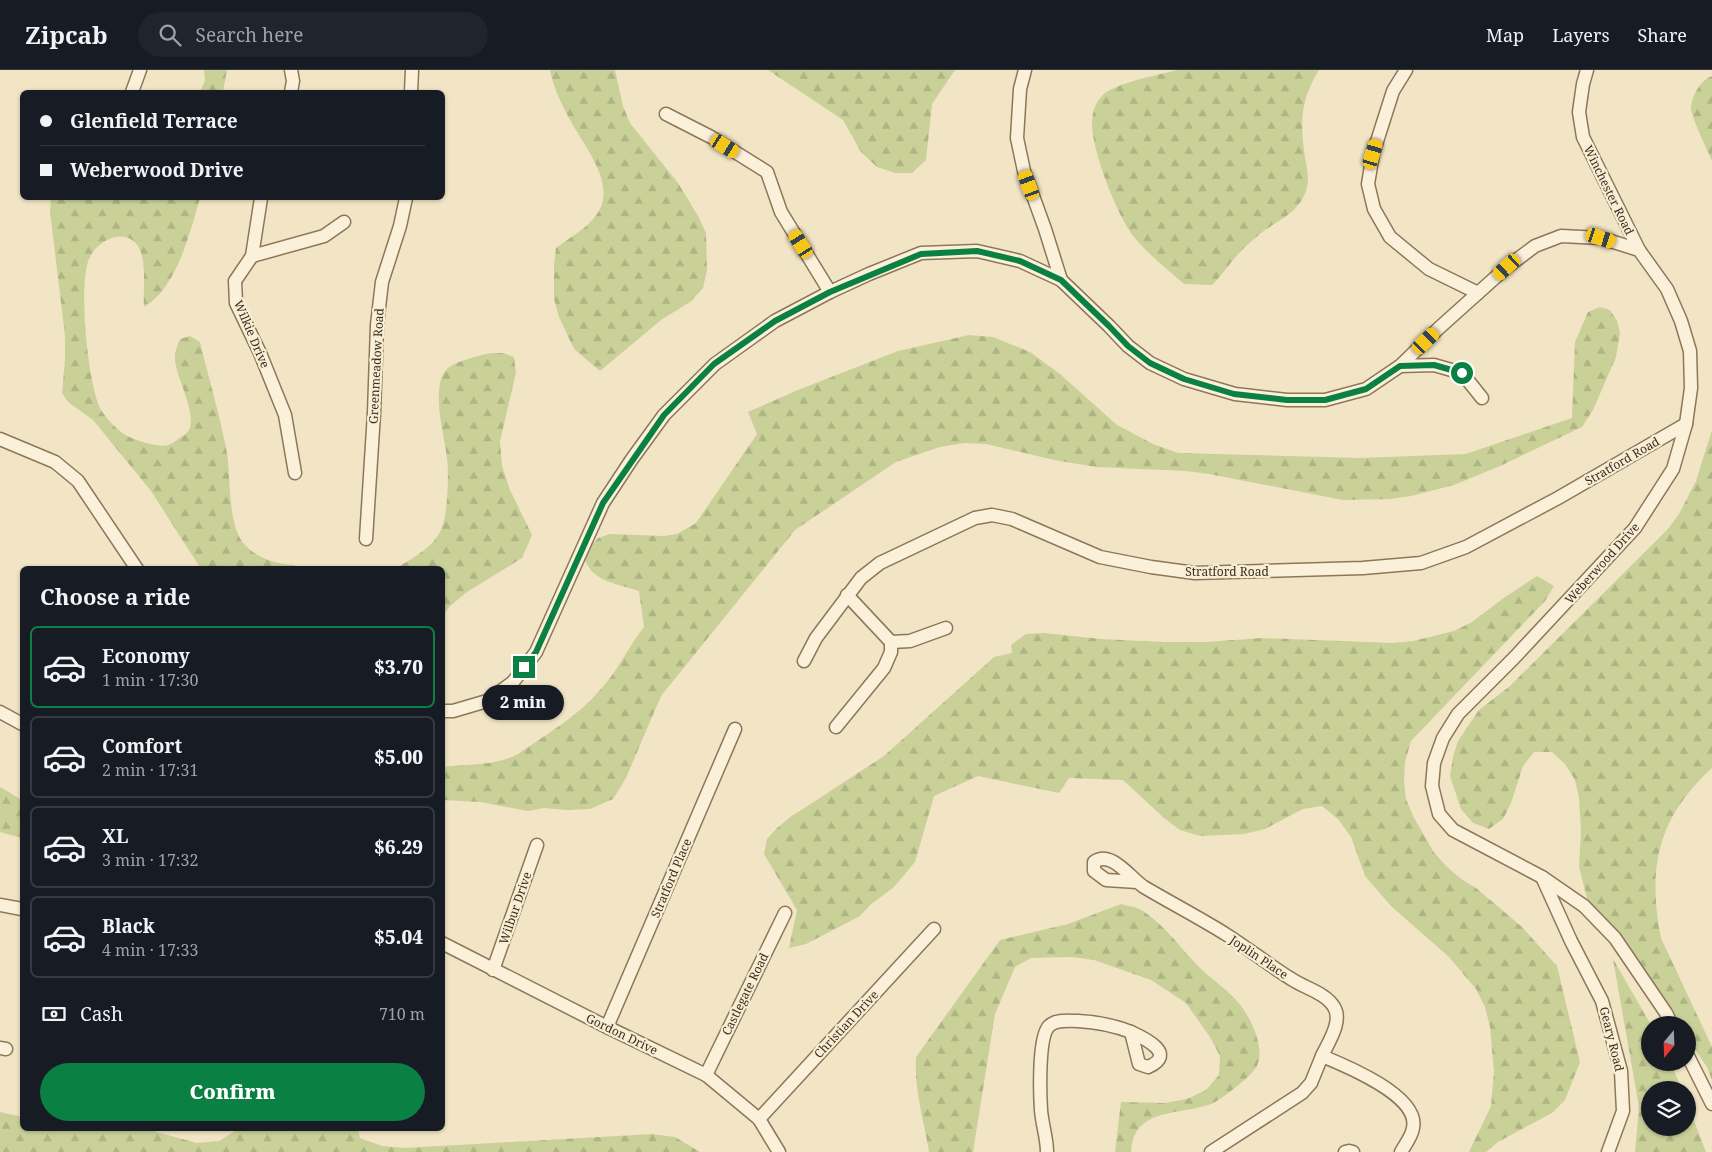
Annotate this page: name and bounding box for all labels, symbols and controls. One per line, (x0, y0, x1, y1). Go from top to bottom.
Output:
search box (138, 12, 488, 57)
text: Zipcab (25, 18, 108, 51)
icon: search (156, 21, 184, 49)
text: Search here (196, 22, 303, 48)
text: Map (1486, 23, 1524, 47)
text: Layers (1552, 23, 1610, 47)
text: Share (1638, 23, 1687, 47)
text: Glenfield Terrace (70, 108, 238, 134)
car (708, 132, 741, 160)
car (1361, 137, 1384, 171)
street label: Winchester Road (1580, 142, 1638, 238)
text: Weberwood Drive (70, 157, 244, 183)
car (1016, 168, 1041, 202)
car (1584, 226, 1617, 250)
car (786, 227, 815, 261)
car (1490, 251, 1523, 283)
street label: Wilkie Drive (230, 297, 274, 371)
street label: Greenmeadow Road (364, 307, 388, 424)
car (1410, 325, 1442, 357)
route start (1451, 362, 1473, 384)
street label: Stratford Road (1582, 432, 1663, 489)
street label: Weberwood Drive (1561, 519, 1643, 607)
street label: Stratford Road (1185, 563, 1269, 580)
text: Choose a ride (40, 581, 190, 611)
text: Economy (102, 643, 190, 669)
icon: car (42, 645, 87, 690)
text: $3.70 (374, 654, 423, 680)
route end (513, 656, 535, 678)
text: 1 min · 17:30 (102, 669, 198, 691)
callout: 2 min (483, 684, 565, 720)
text: 2 min (500, 691, 546, 713)
text: Comfort (102, 733, 182, 759)
icon: car (42, 735, 87, 780)
text: $5.00 (374, 744, 423, 770)
text: 2 min · 17:31 (102, 759, 198, 781)
text: XL (102, 823, 128, 849)
icon: car (42, 825, 87, 870)
text: $6.29 (374, 834, 423, 860)
street label: Stratford Place (647, 836, 695, 920)
text: 3 min · 17:32 (102, 849, 198, 871)
street label: Wilbur Drive (495, 870, 535, 946)
text: Black (102, 913, 155, 939)
icon: car (42, 915, 87, 960)
text: $5.04 (374, 924, 423, 950)
street label: Joplin Place (1226, 931, 1292, 983)
text: 4 min · 17:33 (102, 939, 198, 961)
street label: Castlegate Road (718, 949, 773, 1038)
street label: Christian Drive (810, 986, 882, 1062)
icon: cash (40, 1000, 68, 1028)
text: Cash (80, 1001, 123, 1027)
text: 710 m (379, 1003, 425, 1025)
street label: Geary Road (1596, 1005, 1628, 1074)
street label: Gordon Drive (583, 1009, 661, 1059)
north arrow (1641, 1016, 1696, 1071)
map controls (1641, 1016, 1696, 1136)
button: Confirm (40, 1063, 425, 1121)
button: layers (1641, 1081, 1696, 1136)

